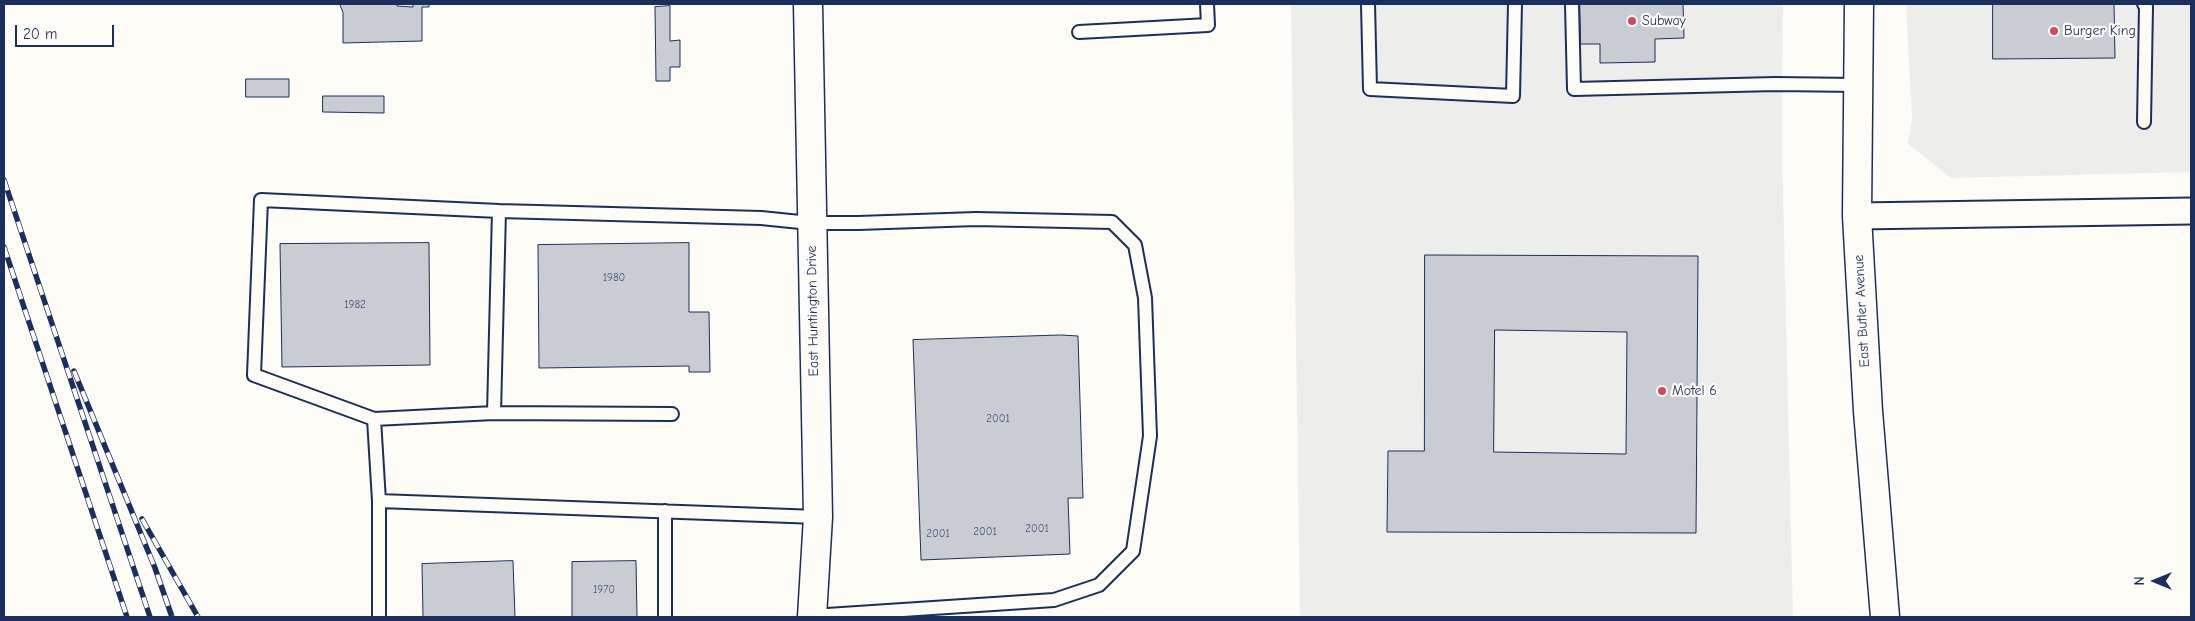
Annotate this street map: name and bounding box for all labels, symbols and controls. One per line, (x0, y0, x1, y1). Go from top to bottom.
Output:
place label: Subway (1642, 13, 1686, 29)
scale bar (18, 15, 116, 47)
marker: Subway (1626, 15, 1638, 27)
place label: Burger King (2064, 23, 2136, 39)
text: 20 m (23, 25, 57, 43)
marker: Burger King (2048, 25, 2060, 37)
street label: East Huntington Drive (803, 245, 823, 377)
street label: East Butler Avenue (1851, 254, 1873, 368)
house number: 1980 (603, 271, 625, 285)
house number: 1982 (344, 298, 366, 312)
place label: Motel 6 (1672, 383, 1717, 399)
marker: Motel 6 (1656, 385, 1668, 397)
house number: 2001 (986, 412, 1010, 426)
house number: 2001 (1025, 522, 1049, 536)
house number: 2001 (973, 525, 997, 539)
house number: 2001 (926, 527, 950, 541)
north arrow (2130, 556, 2180, 606)
text: N (2131, 576, 2148, 586)
house number: 1970 (593, 583, 615, 597)

